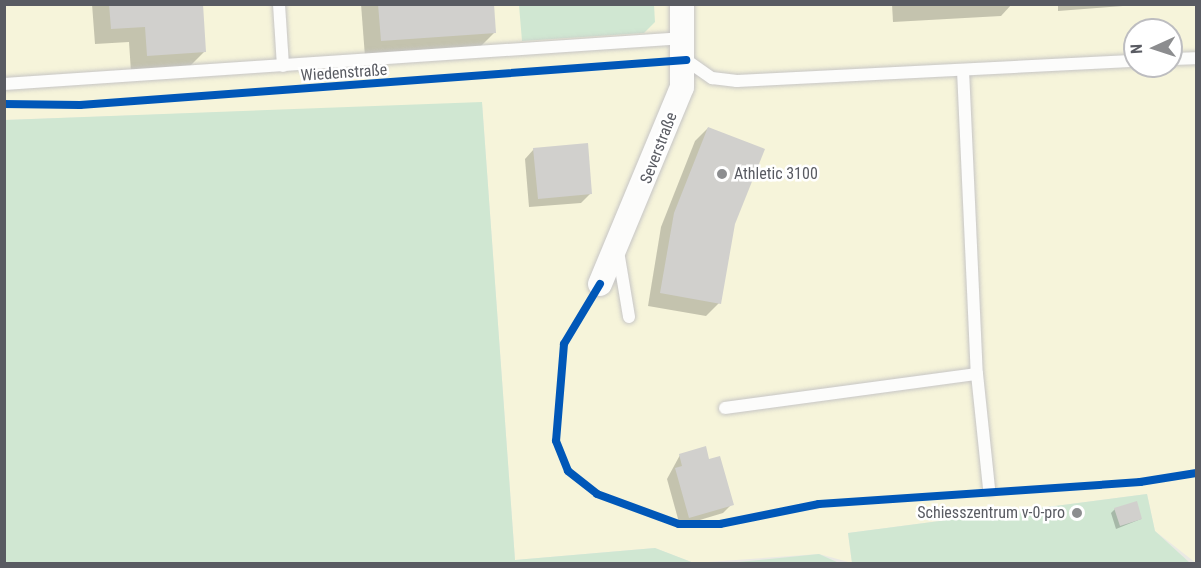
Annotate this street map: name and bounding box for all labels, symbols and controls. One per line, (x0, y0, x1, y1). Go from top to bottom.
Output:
north arrow (1123, 18, 1183, 78)
text: N (1127, 43, 1146, 54)
street label: Wiedenstraße (300, 60, 388, 86)
street label: Severstraße (637, 110, 681, 186)
place label: Athletic 3100 (734, 164, 818, 184)
marker: Athletic 3100 (715, 167, 729, 181)
place label: Schiesszentrum v-0-pro (917, 503, 1065, 523)
marker: Schiesszentrum v-0-pro (1070, 506, 1084, 520)

